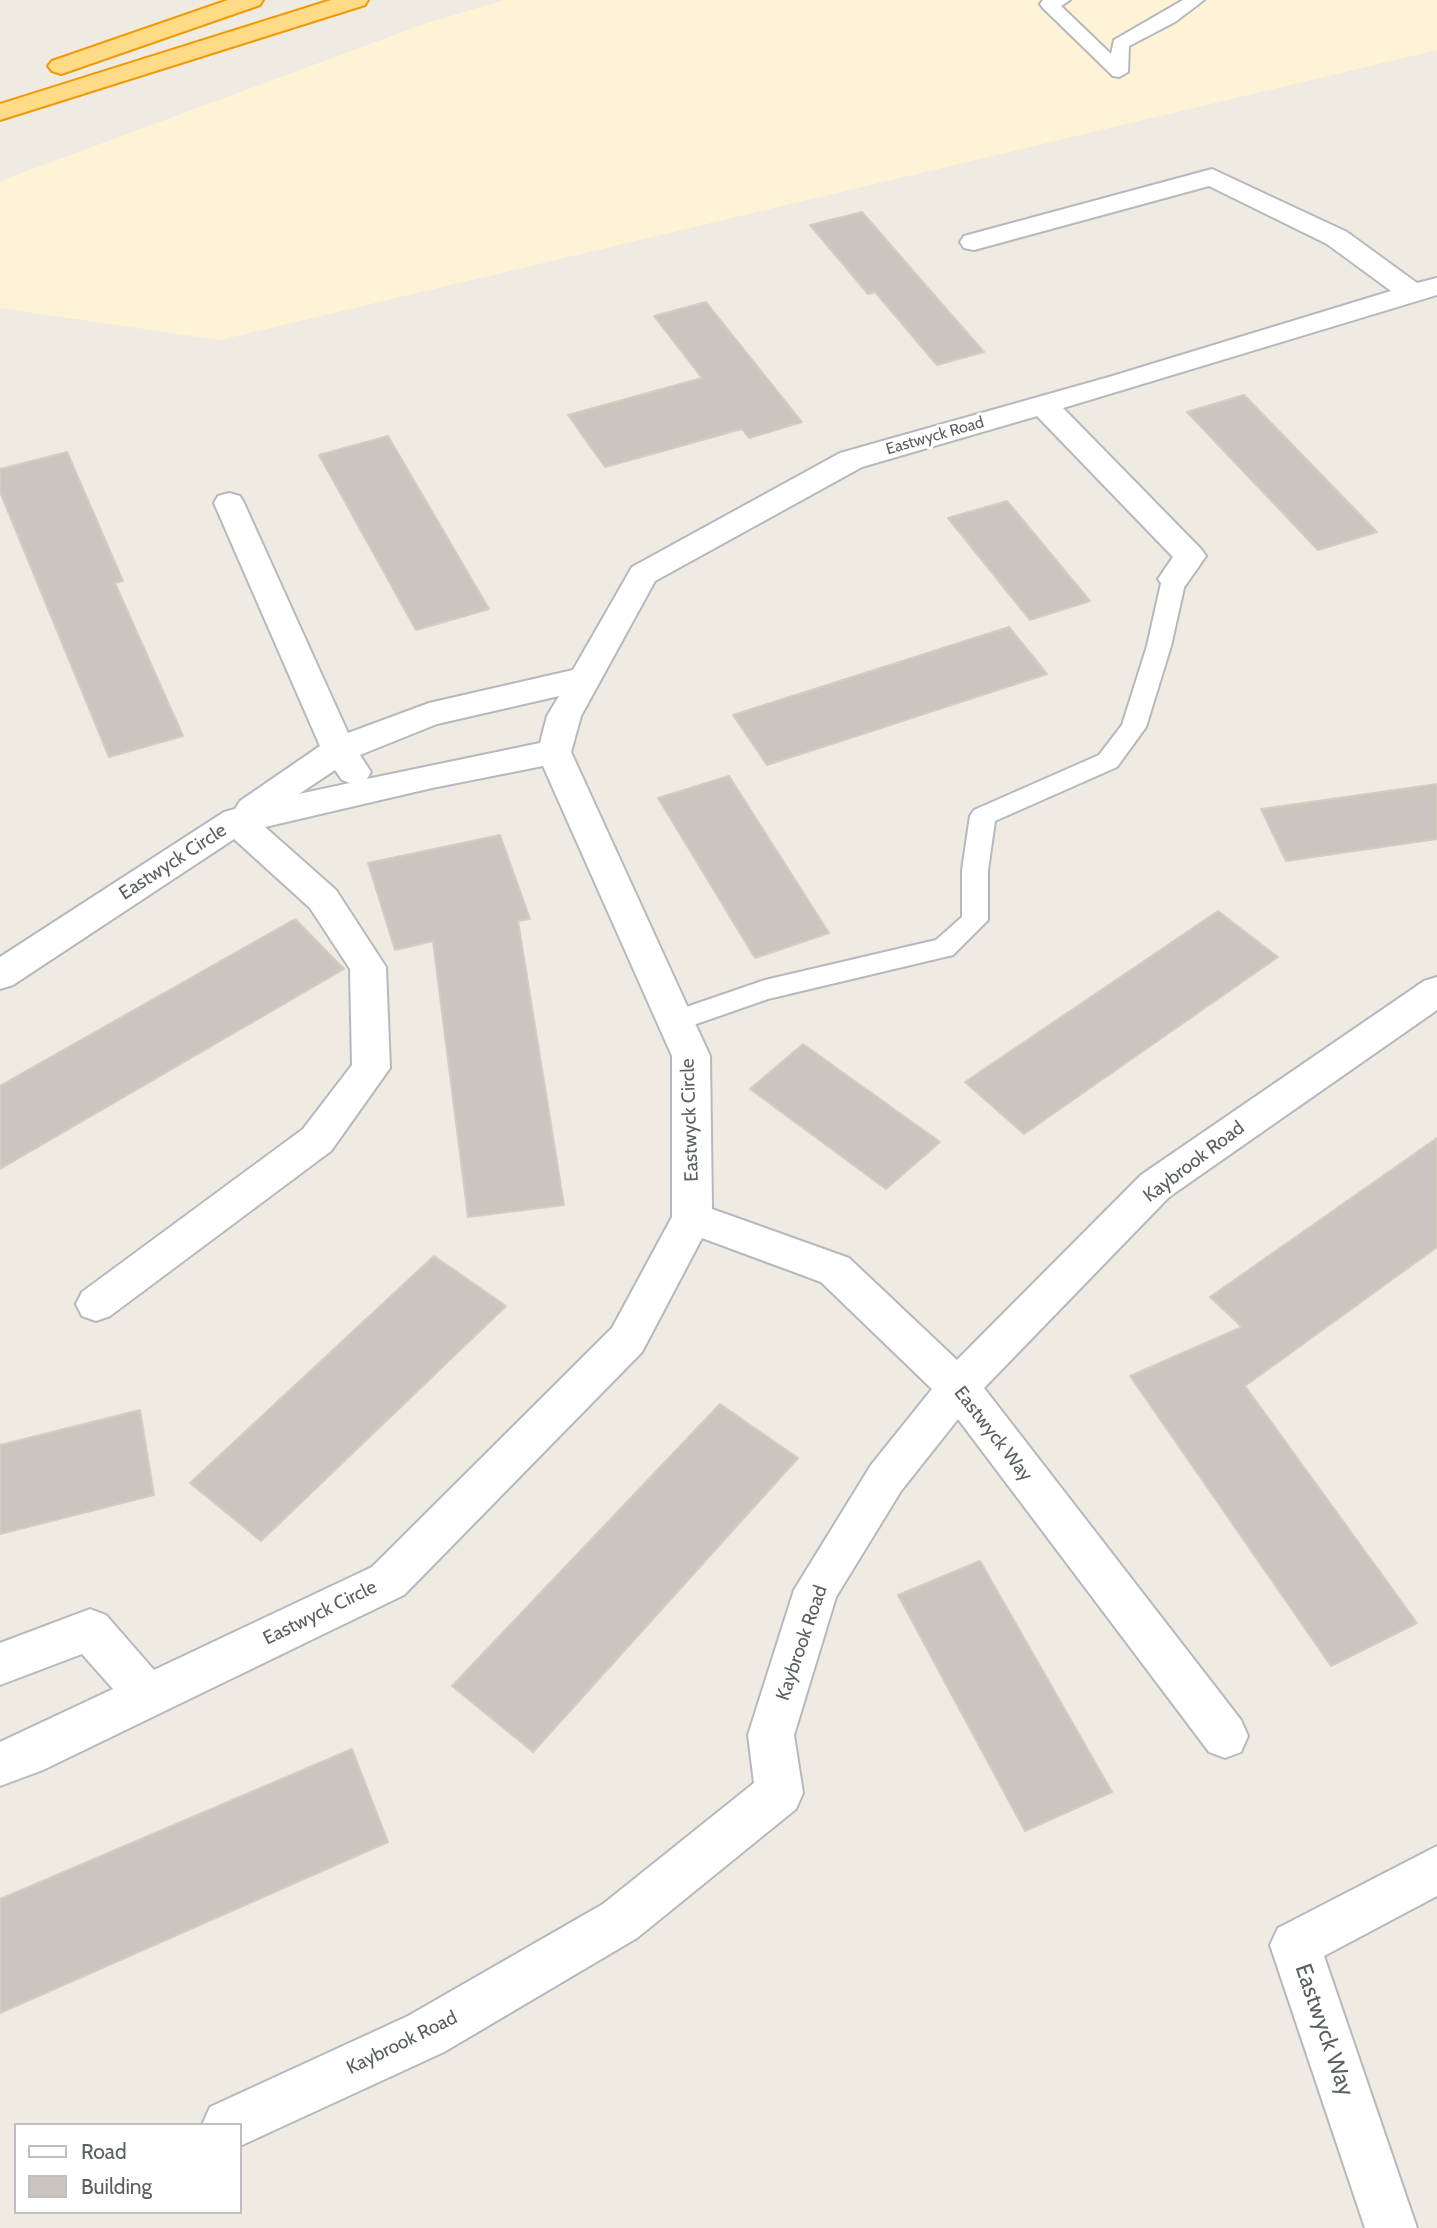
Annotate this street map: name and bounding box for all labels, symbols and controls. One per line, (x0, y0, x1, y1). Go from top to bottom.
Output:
street label: Eastwyck Road (884, 413, 986, 459)
street label: Eastwyck Circle (115, 819, 231, 905)
street label: Eastwyck Circle (676, 1058, 704, 1182)
street label: Kaybrook Road (1139, 1117, 1249, 1207)
street label: Eastwyck Way (949, 1382, 1037, 1486)
street label: Eastwyck Circle (260, 1576, 380, 1650)
street label: Kaybrook Road (772, 1582, 832, 1704)
street label: Eastwyck Way (1288, 1960, 1360, 2100)
street label: Kaybrook Road (343, 2006, 461, 2080)
legend (14, 2123, 242, 2214)
text: Road (81, 2139, 127, 2164)
text: Building (81, 2174, 152, 2199)

